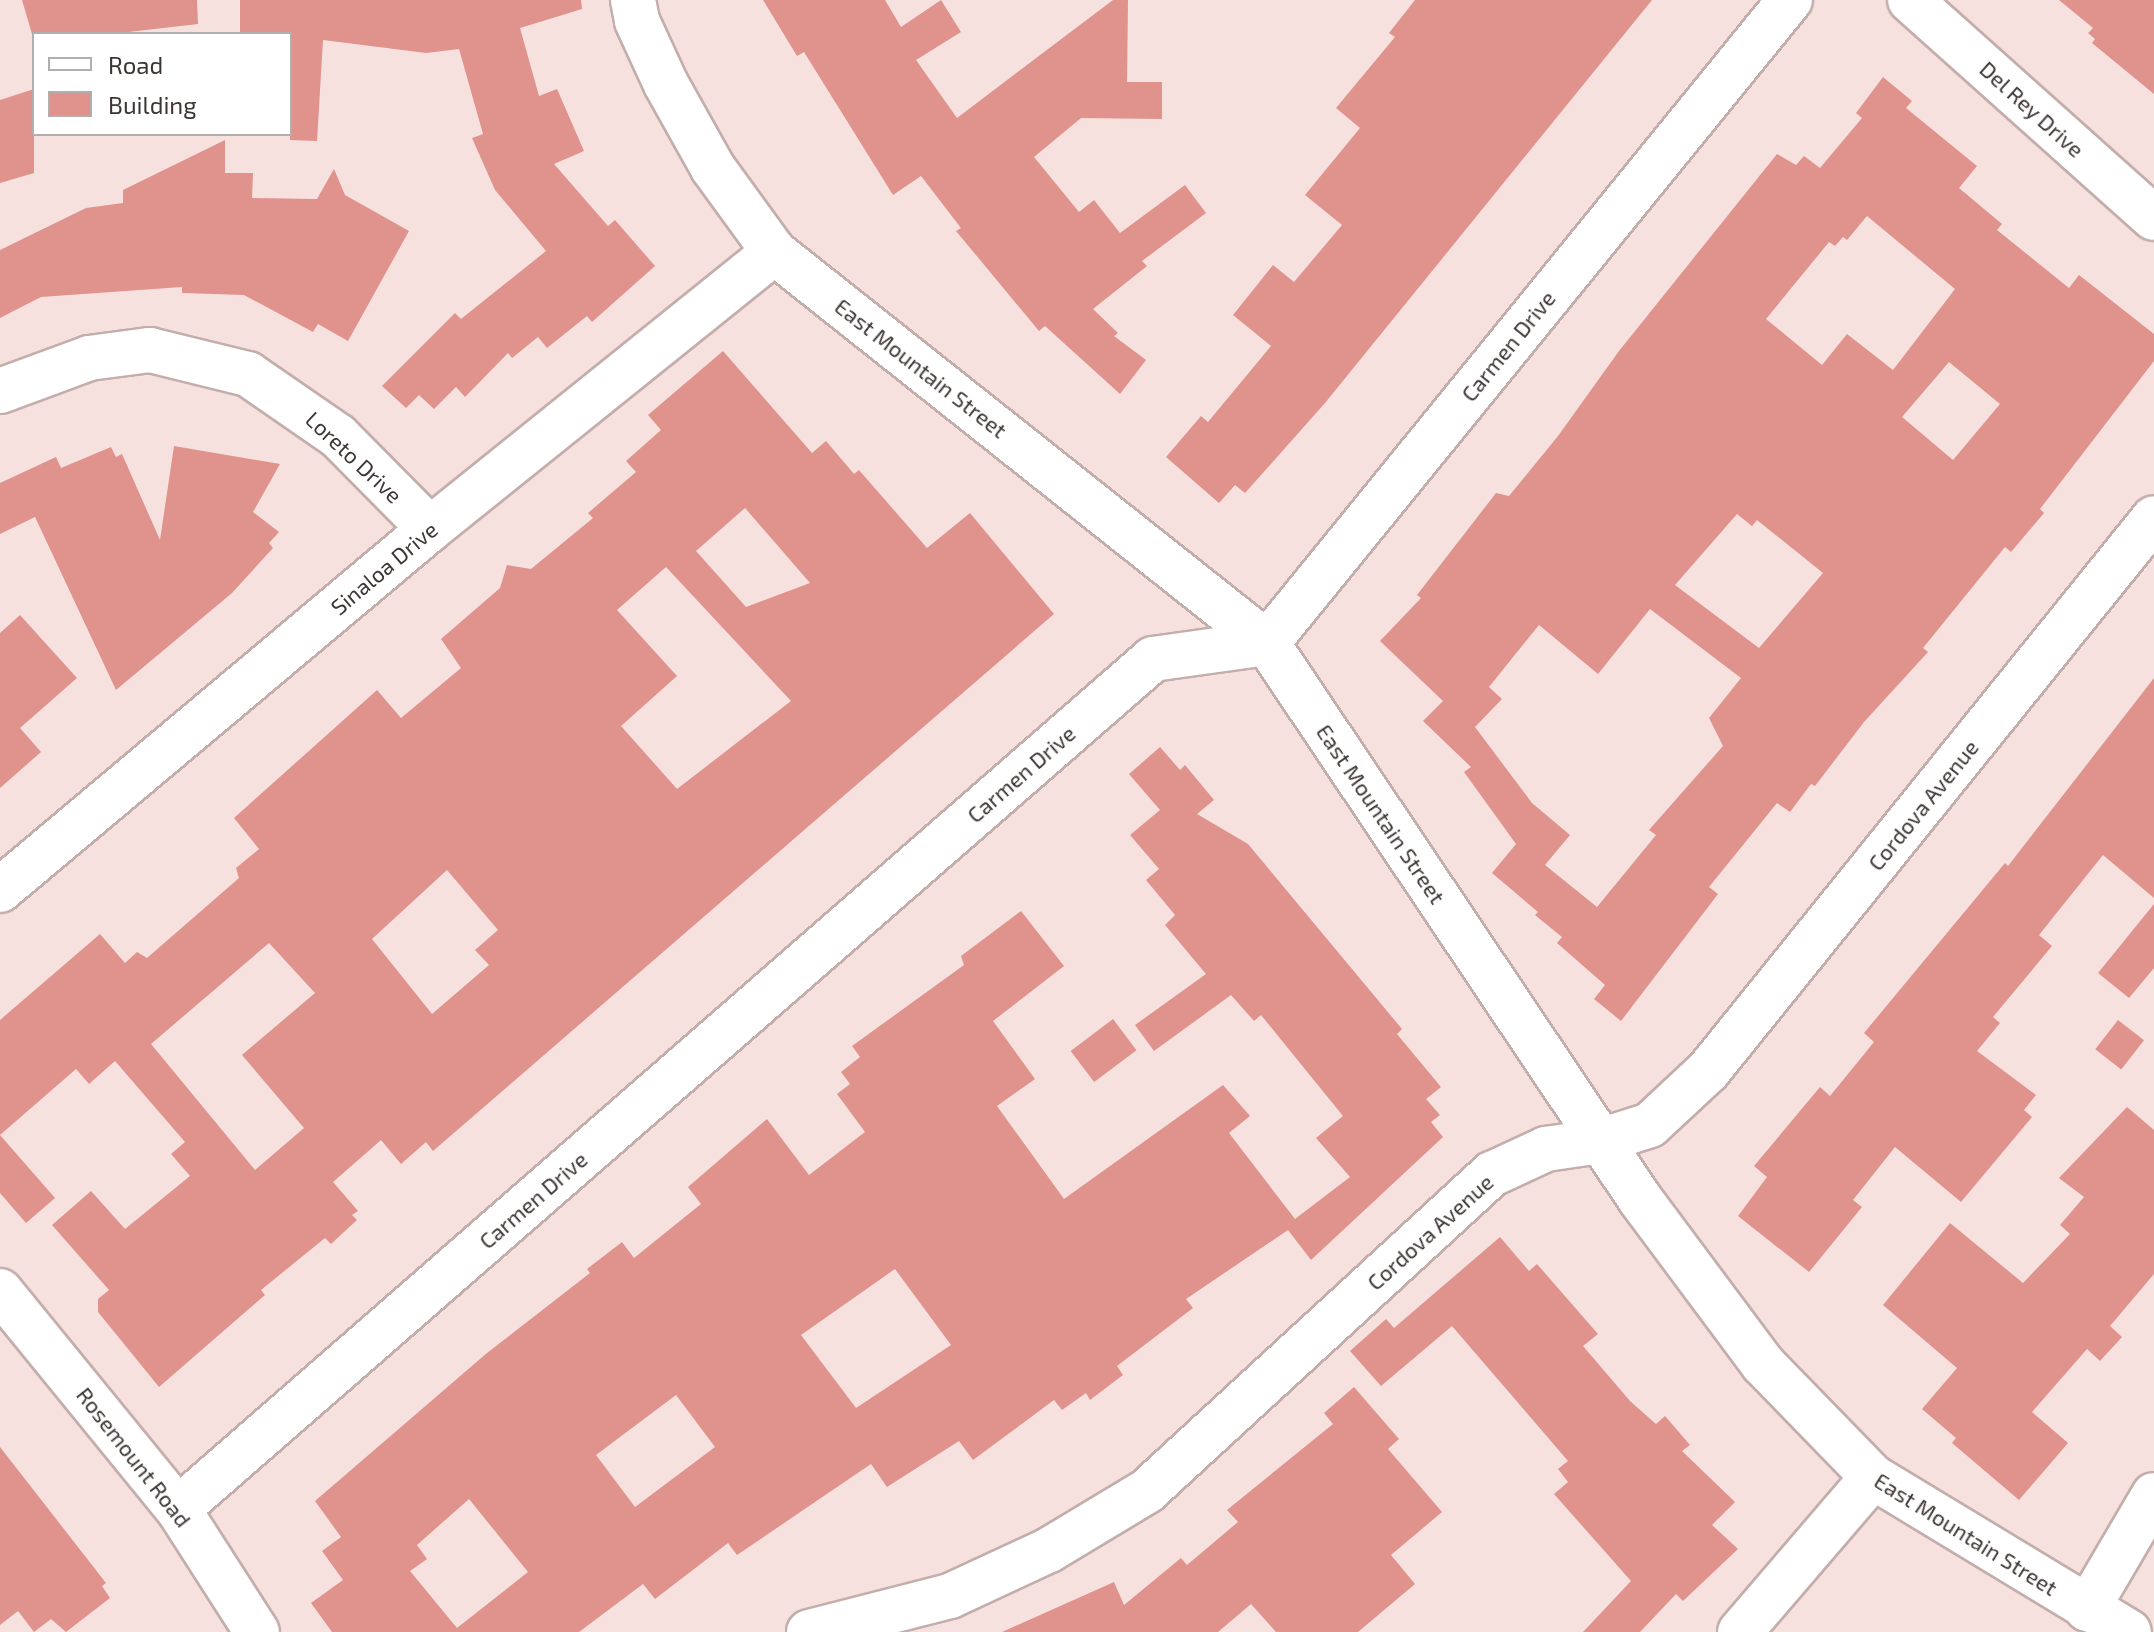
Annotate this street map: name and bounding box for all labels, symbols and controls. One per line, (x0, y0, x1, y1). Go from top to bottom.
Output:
legend (32, 32, 292, 136)
text: Road (108, 50, 163, 79)
street label: Del Rey Drive (1974, 55, 2090, 163)
text: Building (108, 90, 197, 119)
street label: Carmen Drive (1455, 285, 1561, 407)
street label: East Mountain Street (830, 293, 1012, 443)
street label: Loreto Drive (300, 406, 408, 508)
street label: Sinaloa Drive (325, 516, 443, 620)
street label: East Mountain Street (1311, 719, 1451, 909)
street label: Carmen Drive (962, 720, 1080, 828)
street label: Cordova Avenue (1862, 734, 1984, 876)
street label: Carmen Drive (474, 1146, 592, 1254)
street label: Cordova Avenue (1361, 1168, 1499, 1296)
street label: Rosemount Road (71, 1382, 197, 1532)
street label: East Mountain Street (1870, 1467, 2062, 1601)

